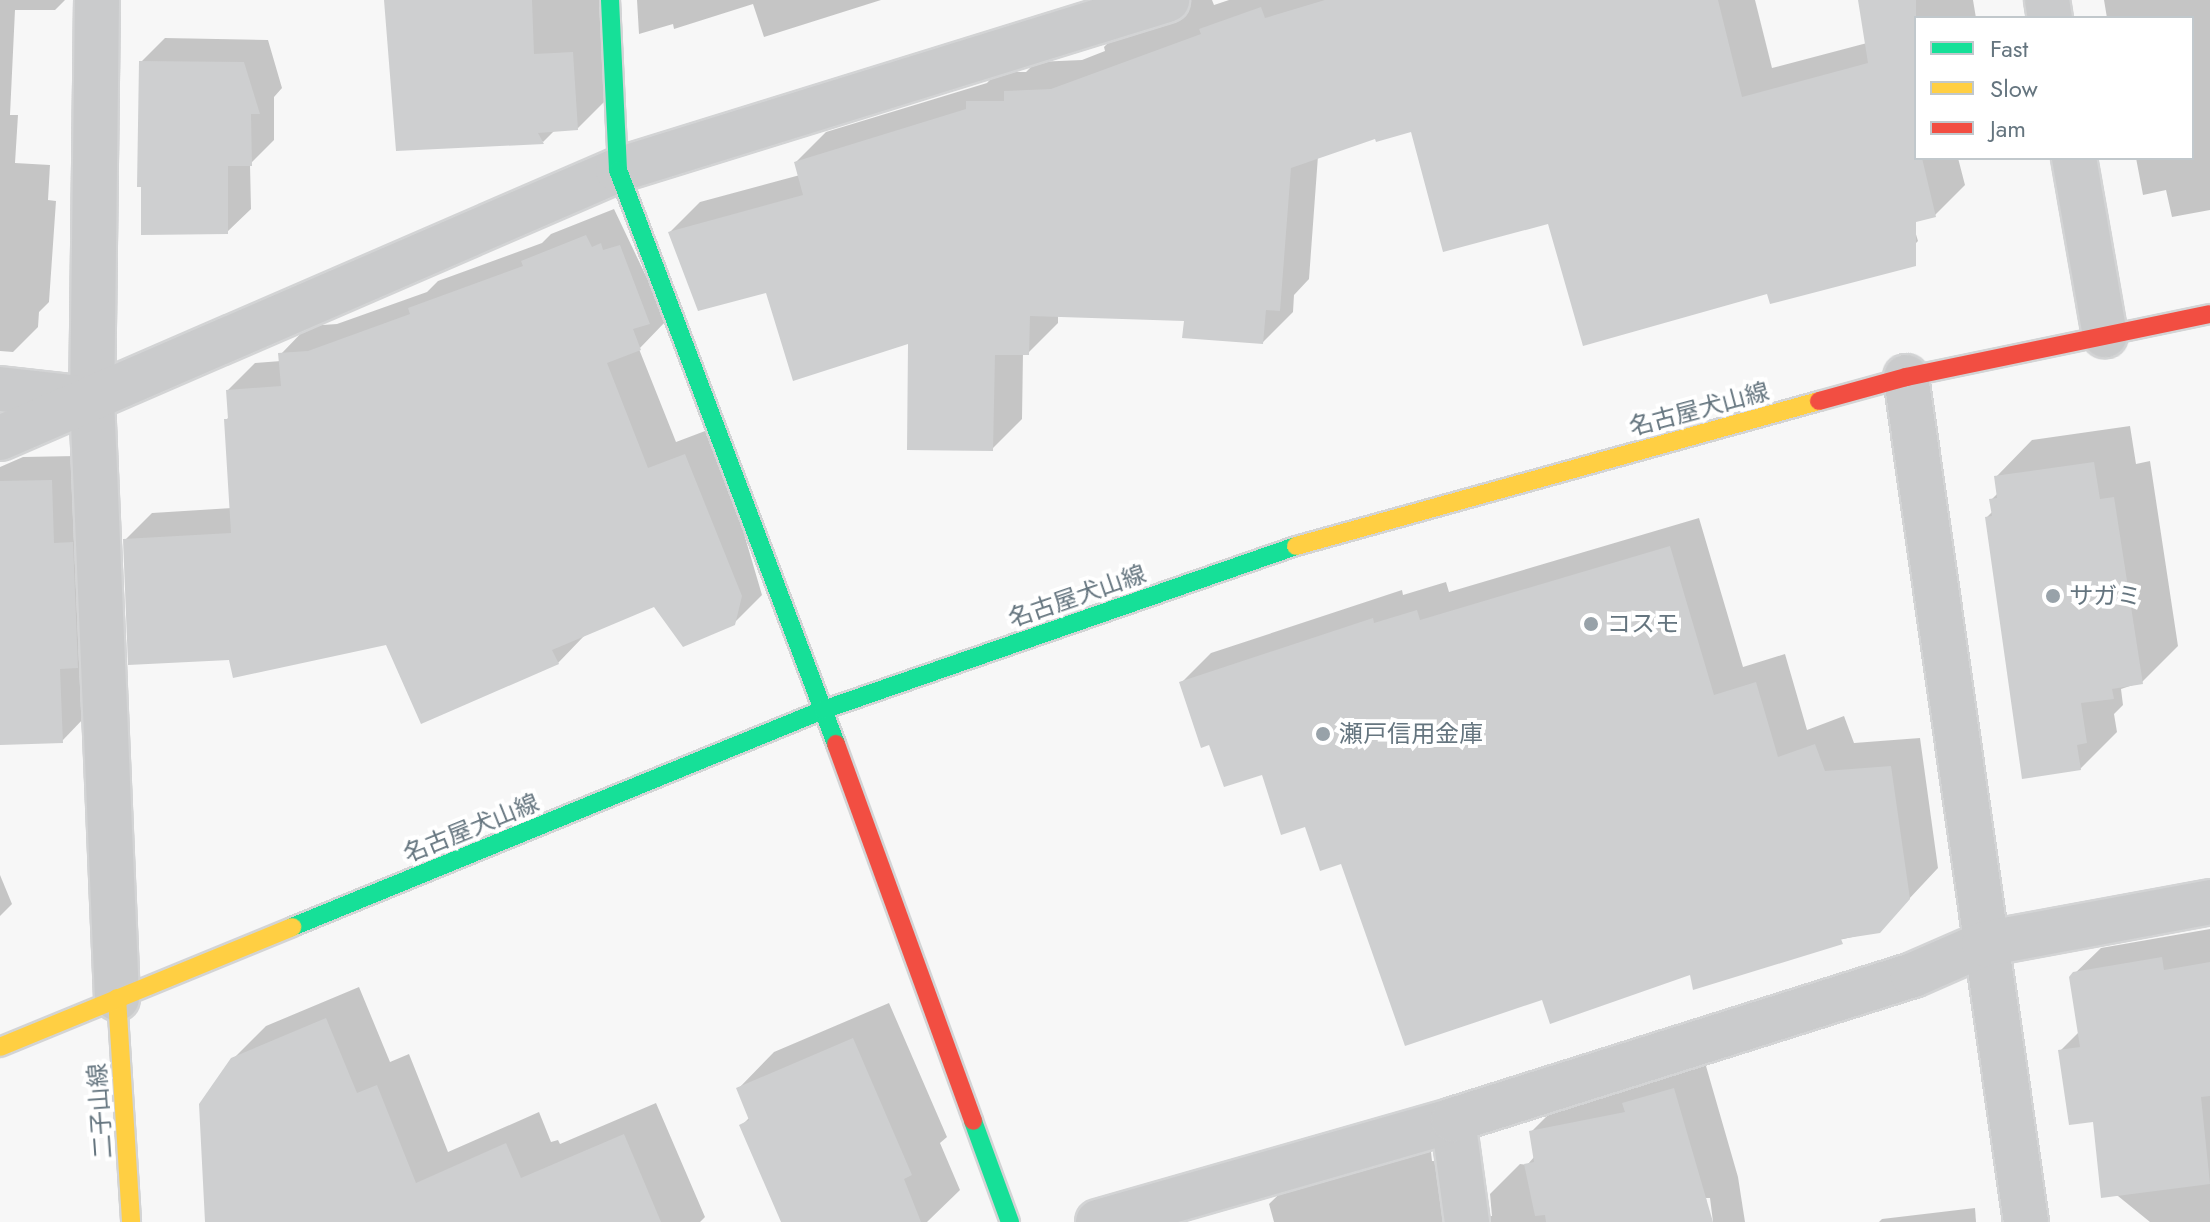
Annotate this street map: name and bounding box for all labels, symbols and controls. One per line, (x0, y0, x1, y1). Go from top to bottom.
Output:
legend (1914, 16, 2194, 160)
text: Fast (1990, 31, 2028, 66)
text: Slow (1990, 71, 2038, 106)
text: Jam (1990, 111, 2026, 146)
street label: 名古屋犬山線 (1626, 376, 1772, 442)
street label: 名古屋犬山線 (1004, 559, 1150, 633)
place label: サガミ (2069, 582, 2141, 610)
marker: サガミ (2044, 587, 2062, 605)
place label: コスモ (1607, 610, 1679, 638)
marker: コスモ (1582, 615, 1600, 633)
place label: 瀬戸信用金庫 (1339, 720, 1483, 748)
marker: 瀬戸信用金庫 (1314, 725, 1332, 743)
street label: 名古屋犬山線 (399, 788, 543, 868)
street label: 二子山線 (82, 1062, 118, 1160)

